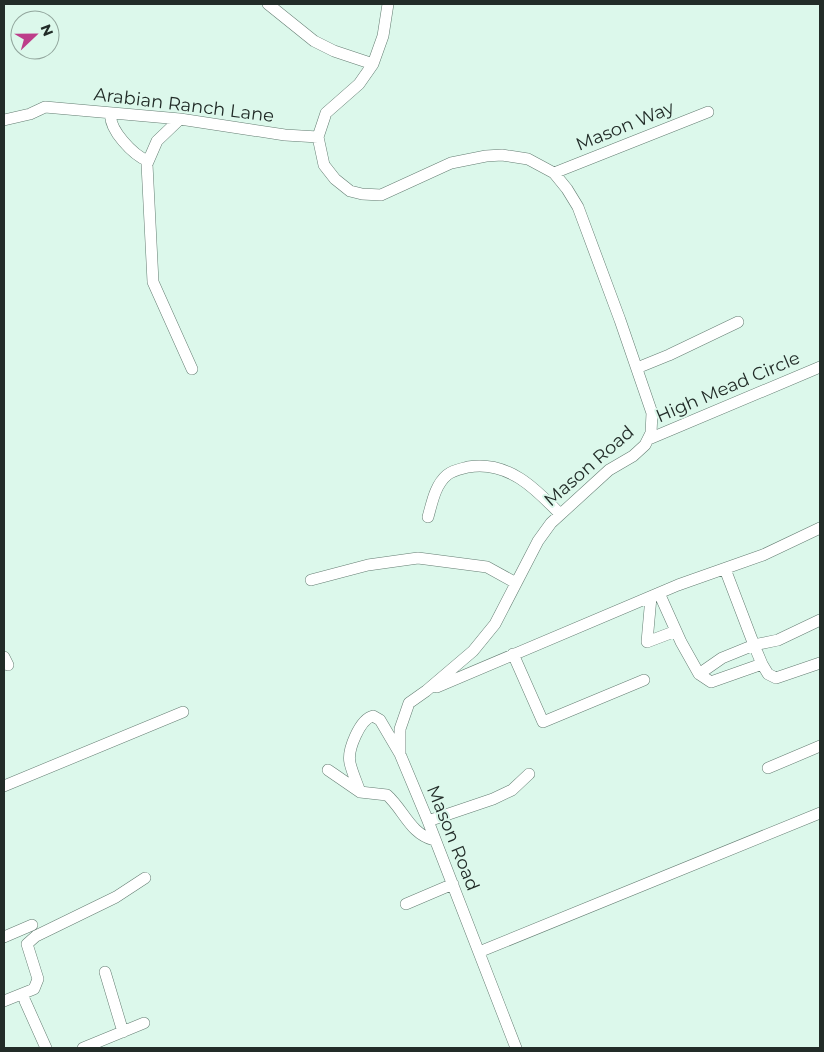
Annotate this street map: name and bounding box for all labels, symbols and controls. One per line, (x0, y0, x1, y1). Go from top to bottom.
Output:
north arrow (10, 10, 60, 60)
text: N (37, 22, 58, 39)
street label: Arabian Ranch Lane (93, 83, 275, 127)
street label: Mason Way (573, 96, 677, 156)
street label: High Mead Circle (653, 347, 803, 427)
street label: Mason Road (540, 421, 638, 511)
street label: Mason Road (422, 782, 484, 894)

